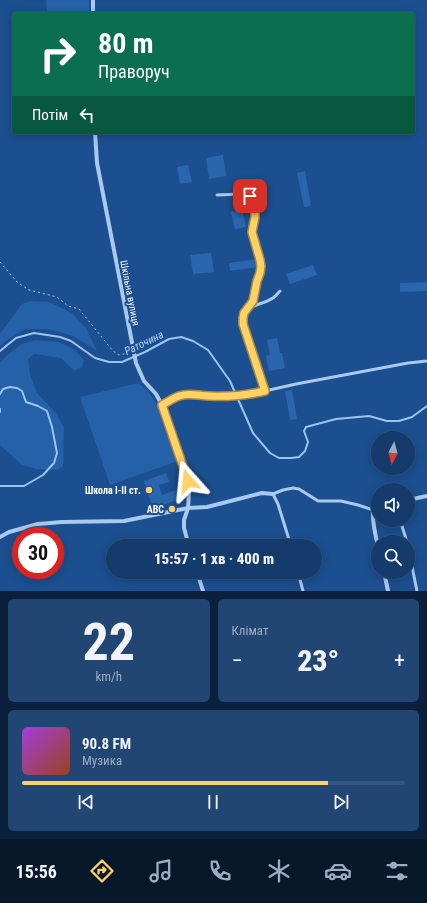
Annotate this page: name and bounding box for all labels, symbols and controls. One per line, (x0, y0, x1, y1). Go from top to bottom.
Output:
text: 80 m (98, 27, 154, 60)
icon: right (32, 28, 84, 80)
text: Праворуч (98, 61, 170, 82)
icon: left (76, 104, 98, 126)
text: Потім (32, 106, 68, 124)
pin (233, 179, 267, 213)
icon: arrive (239, 185, 261, 207)
street label: Шкільна вулиця (118, 259, 142, 327)
water label: Раточина (122, 328, 166, 358)
north arrow (371, 431, 415, 475)
map controls (371, 431, 415, 579)
position arrow (167, 460, 209, 502)
button: sound (371, 483, 415, 527)
place label: Школа І-ІІ ст. (85, 485, 141, 496)
marker: Школа І-ІІ ст. (144, 485, 154, 495)
place label: ABC (147, 504, 164, 515)
marker: ABC (167, 504, 177, 514)
speed limit sign: 30 (12, 527, 64, 579)
button: search (371, 535, 415, 579)
text: 15:57 · 1 хв · 400 m (154, 550, 274, 568)
text: 22 (82, 612, 135, 673)
text: Клімат (232, 623, 268, 638)
text: 23° (297, 643, 339, 678)
text: − (232, 648, 243, 673)
text: + (394, 648, 405, 673)
text: km/h (95, 669, 122, 684)
text: 90.8 FM (82, 735, 131, 753)
text: Музика (82, 753, 122, 768)
icon: previous (75, 791, 97, 813)
icon: pause (202, 791, 224, 813)
icon: next (330, 791, 352, 813)
icon: directions (88, 857, 116, 885)
icon: music (147, 857, 175, 885)
icon: phone (206, 857, 234, 885)
icon: climate (265, 857, 293, 885)
icon: car (324, 857, 352, 885)
icon: filters (383, 857, 411, 885)
text: 15:56 (16, 861, 57, 882)

